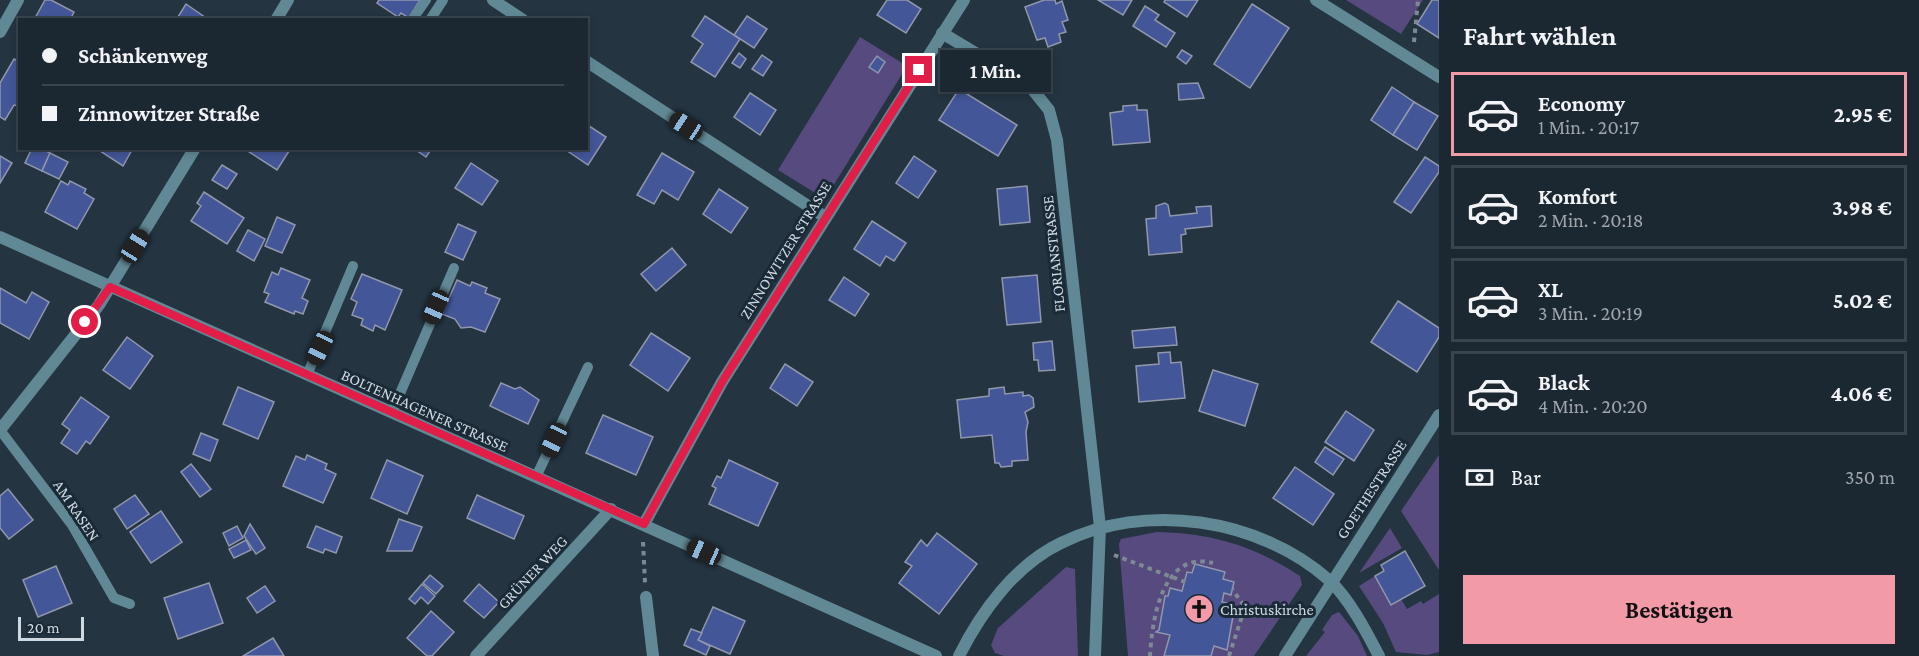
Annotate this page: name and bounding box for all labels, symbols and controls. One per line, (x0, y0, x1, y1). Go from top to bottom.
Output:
text: Fahrt wählen (1463, 21, 1616, 51)
text: Schänkenweg (78, 43, 208, 68)
callout: 1 Min. (940, 49, 1051, 91)
route end (905, 56, 932, 83)
text: 1 Min. (970, 60, 1021, 82)
icon: car (1466, 87, 1520, 141)
text: Economy (1538, 91, 1625, 116)
text: Zinnowitzer Straße (78, 101, 260, 126)
text: 2.95 € (1834, 102, 1892, 127)
car (666, 109, 706, 143)
text: 1 Min. · 20:17 (1538, 116, 1639, 138)
street label: ZINNOWITZER STRASSE (736, 178, 835, 322)
icon: car (1466, 180, 1520, 234)
text: Komfort (1538, 184, 1617, 209)
street label: FLORIANSTRASSE (1039, 195, 1068, 313)
text: 3.98 € (1832, 195, 1892, 220)
text: 2 Min. · 20:18 (1538, 209, 1644, 231)
car (118, 226, 152, 266)
icon: car (1466, 273, 1520, 327)
text: XL (1538, 277, 1563, 302)
car (420, 287, 452, 327)
text: 5.02 € (1833, 288, 1892, 313)
text: 3 Min. · 20:19 (1538, 302, 1643, 324)
route start (71, 308, 98, 335)
car (304, 328, 336, 368)
street label: BOLTENHAGENER STRASSE (339, 366, 511, 455)
icon: car (1466, 366, 1520, 420)
text: Black (1538, 370, 1590, 395)
text: 4.06 € (1831, 381, 1892, 406)
text: 4 Min. · 20:20 (1538, 395, 1648, 417)
car (538, 420, 570, 460)
street label: GOETHESTRASSE (1333, 436, 1410, 542)
icon: cash (1463, 461, 1496, 494)
text: Bar (1511, 465, 1541, 490)
text: 350 m (1845, 466, 1895, 488)
street label: AM RASEN (50, 477, 103, 544)
street label: GRÜNER WEG (494, 532, 571, 612)
car (684, 536, 724, 568)
button: Bestätigen (1463, 575, 1895, 644)
church icon: Christuskirche (1183, 593, 1215, 625)
place label: Christuskirche (1220, 601, 1314, 618)
scale bar (18, 614, 84, 642)
text: 20 m (27, 619, 60, 636)

